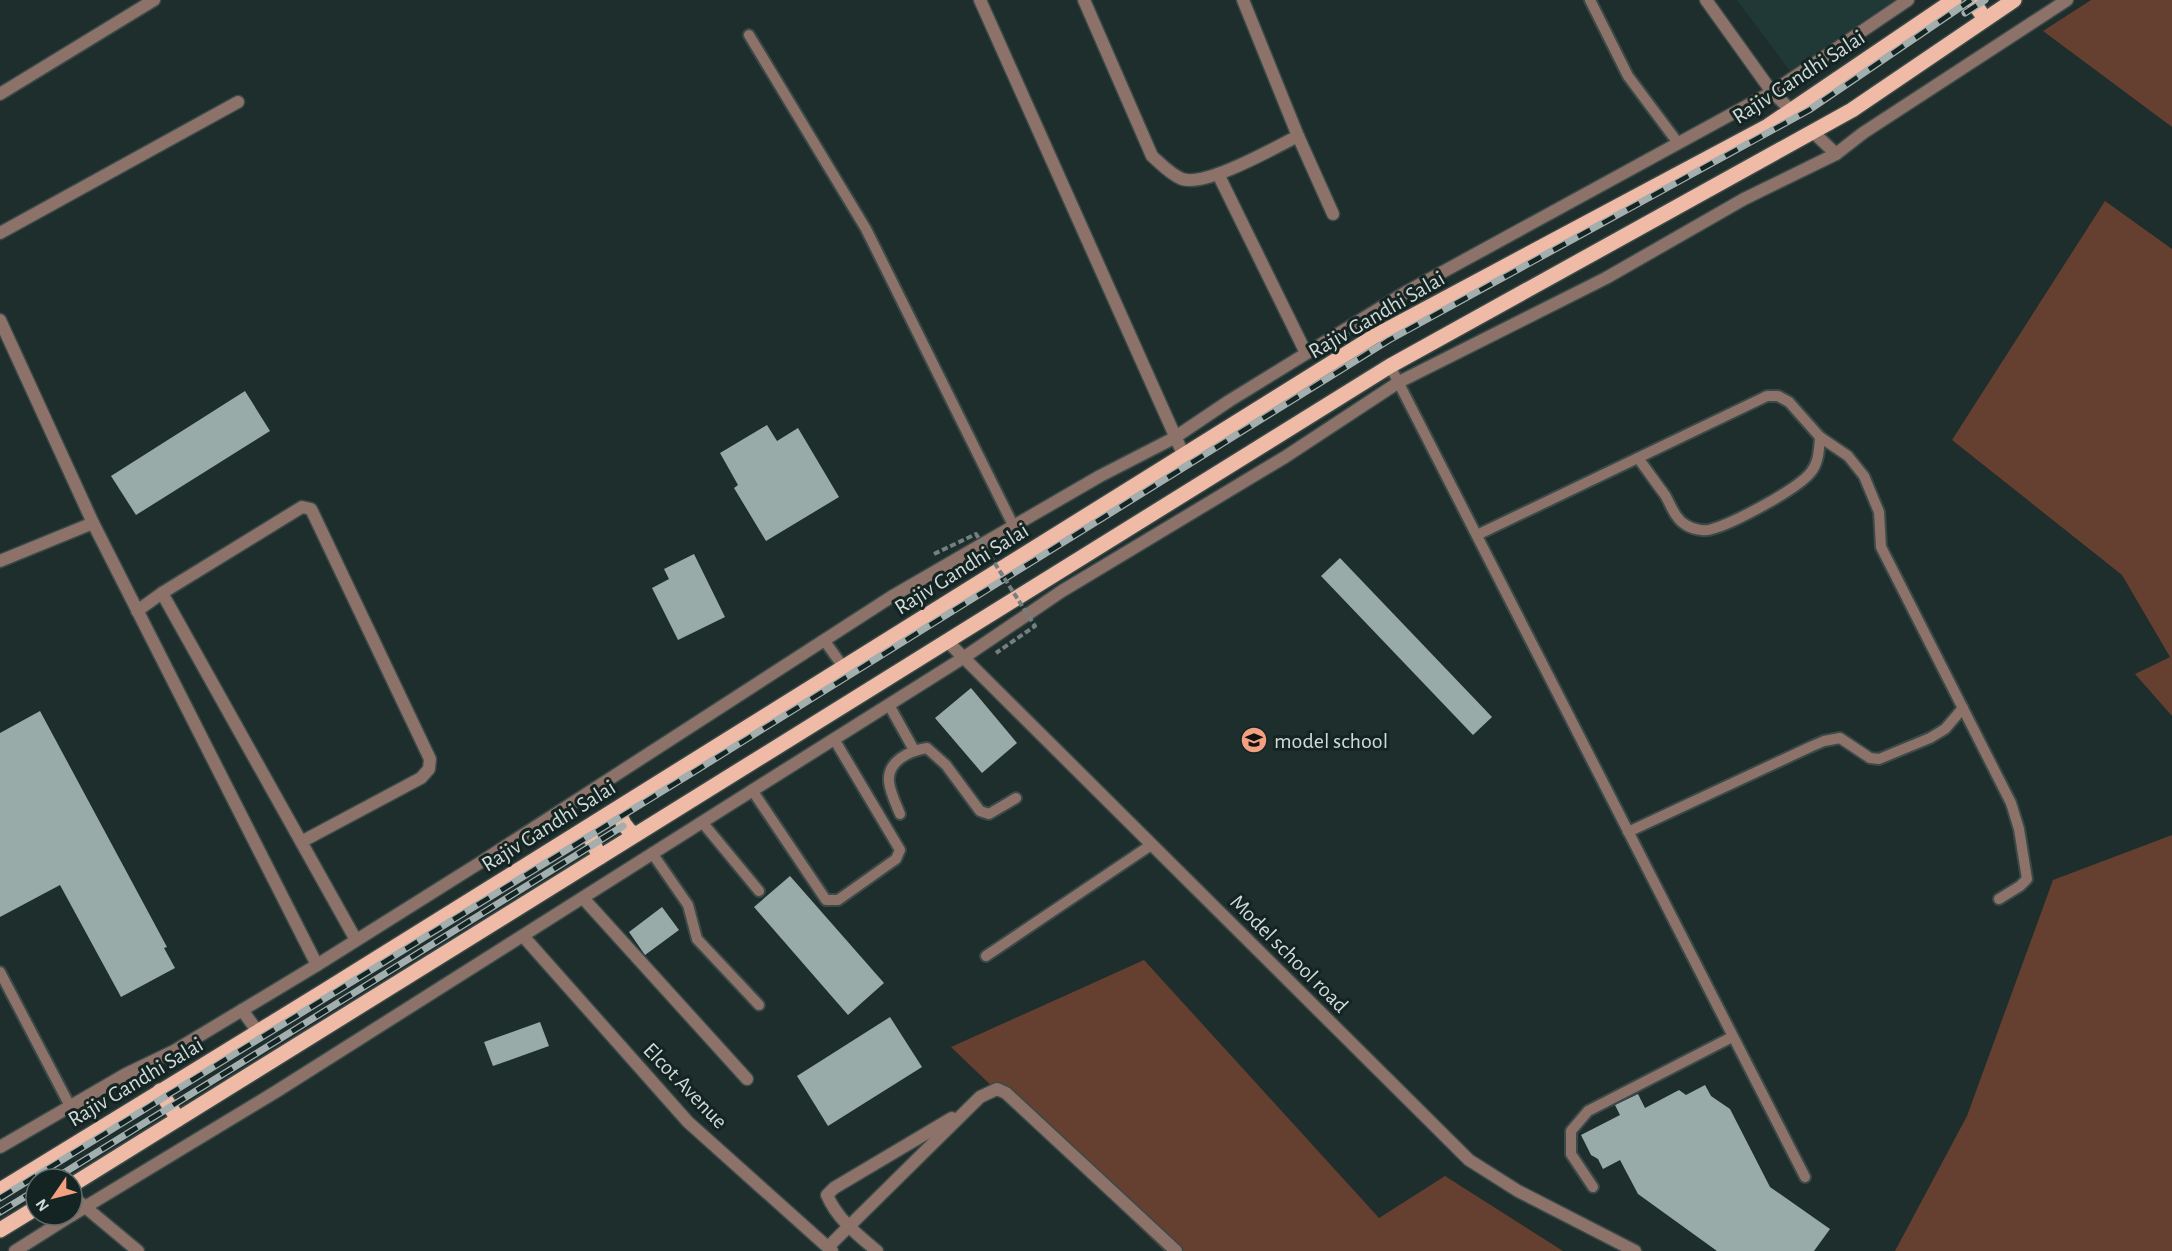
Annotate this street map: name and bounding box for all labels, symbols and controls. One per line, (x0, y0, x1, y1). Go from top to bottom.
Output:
street label: Rajiv Gandhi Salai (1728, 26, 1869, 128)
street label: Rajiv Gandhi Salai (1305, 267, 1448, 363)
street label: Rajiv Gandhi Salai (891, 519, 1032, 619)
school or university icon: model school (1239, 725, 1269, 755)
place label: model school (1274, 730, 1388, 752)
street label: Rajiv Gandhi Salai (478, 776, 619, 876)
street label: Model school road (1226, 891, 1352, 1017)
street label: Rajiv Gandhi Salai (64, 1033, 207, 1131)
street label: Elcot Avenue (639, 1038, 731, 1133)
north arrow (24, 1167, 84, 1227)
text: N (33, 1196, 52, 1214)

